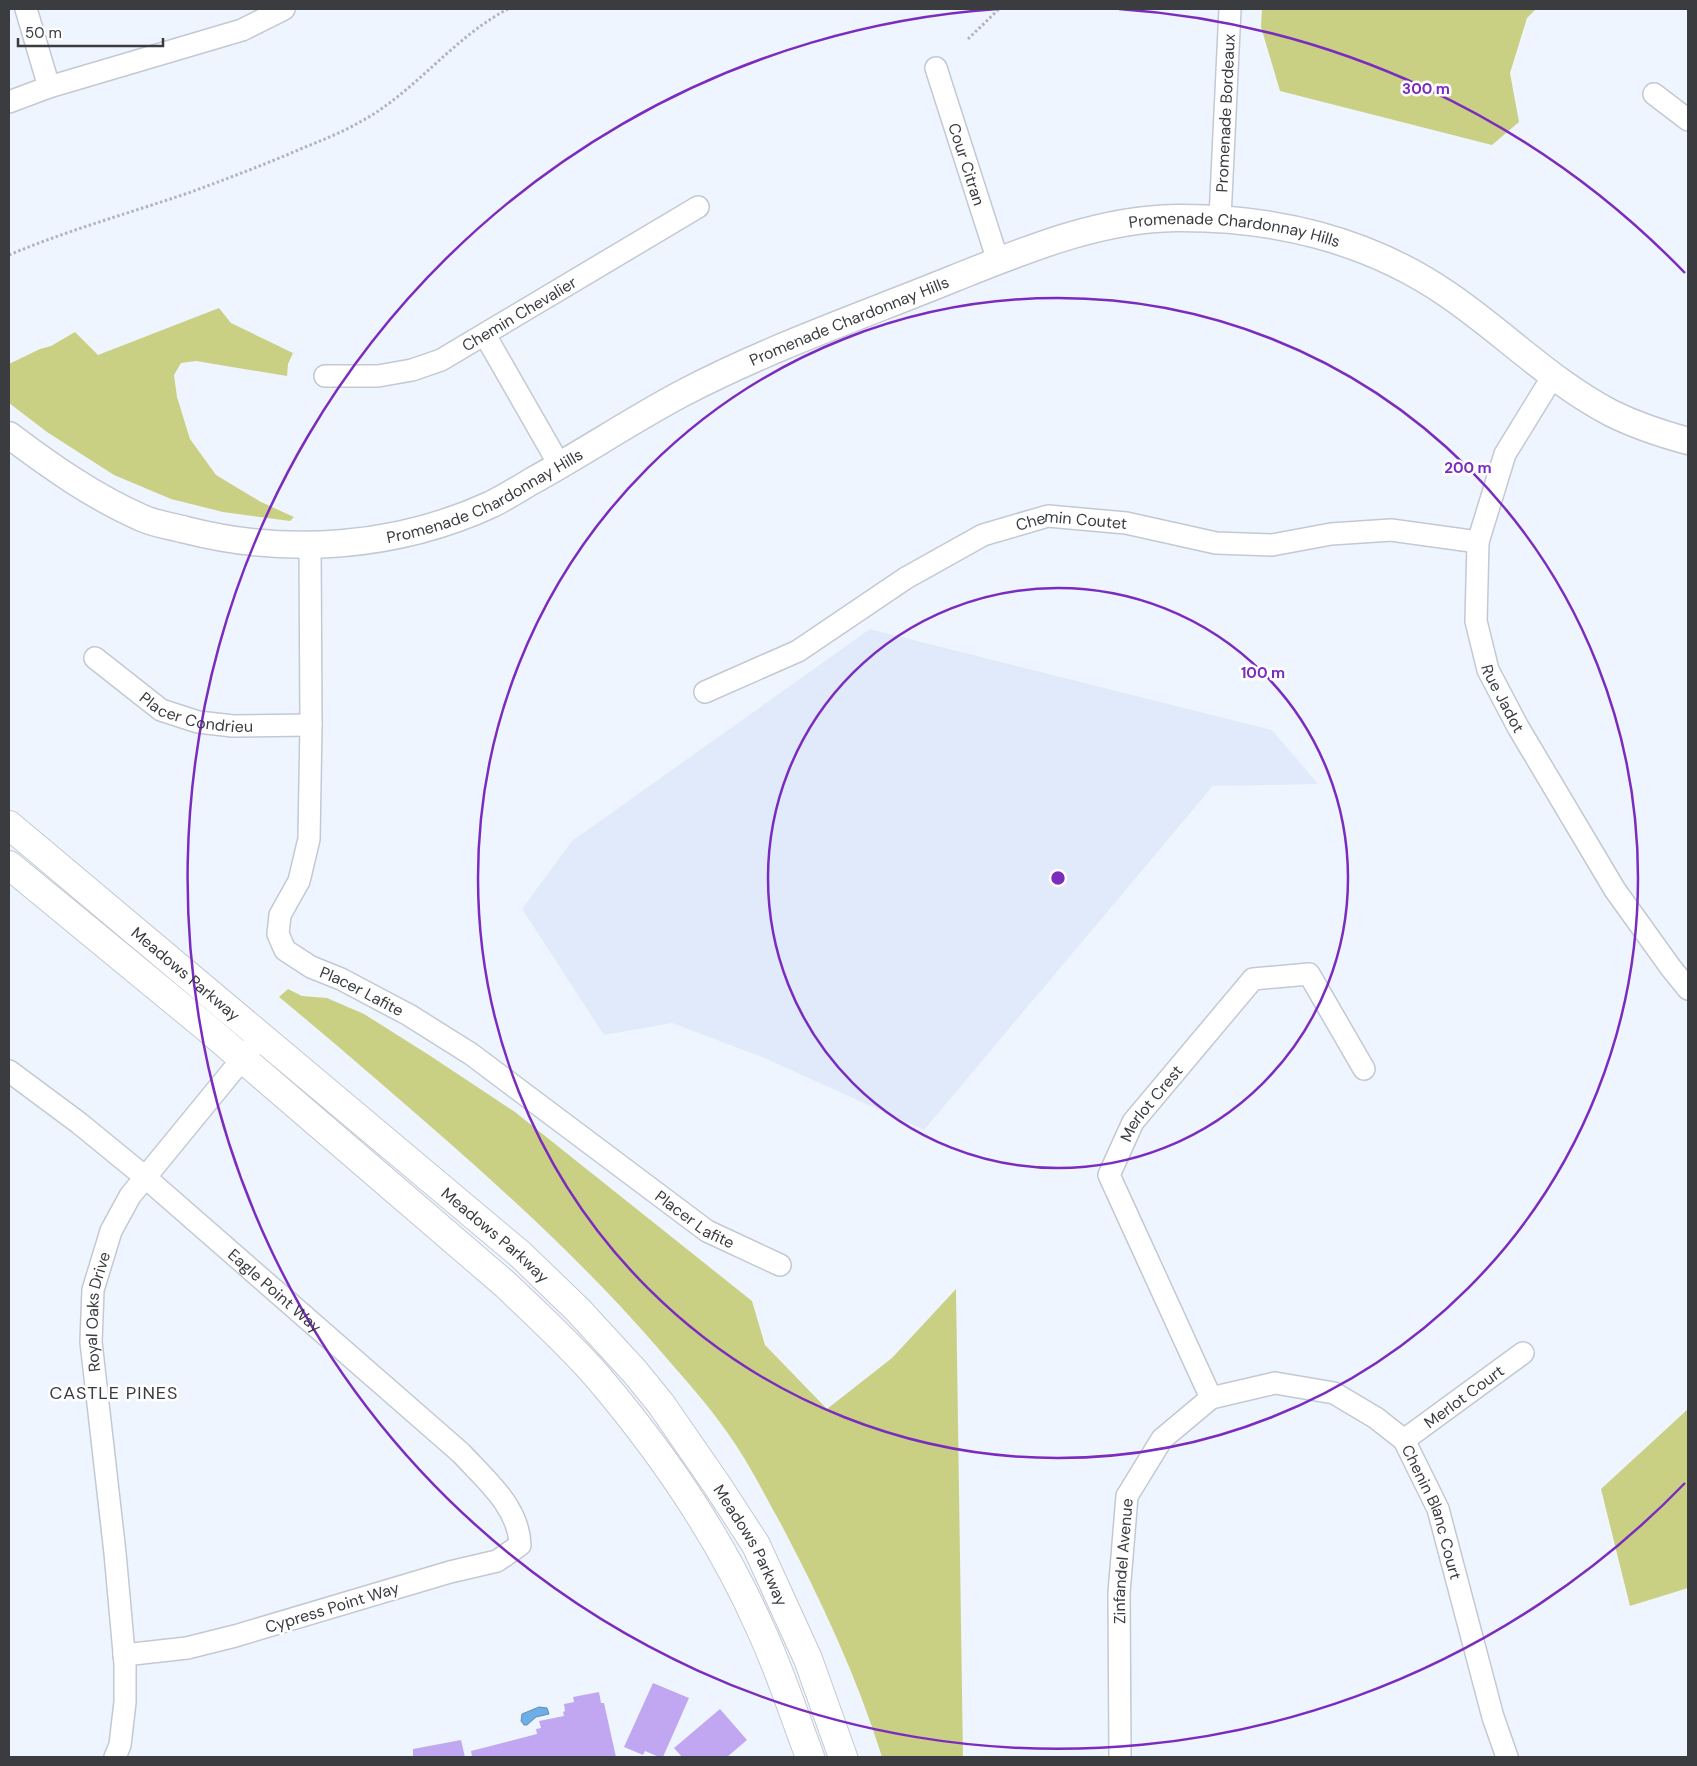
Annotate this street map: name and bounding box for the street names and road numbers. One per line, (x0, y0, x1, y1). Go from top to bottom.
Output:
street label: Promenade Bordeaux (1211, 33, 1240, 193)
street label: Cour Citran (943, 120, 990, 208)
street label: Promenade Chardonnay Hills (1127, 208, 1343, 252)
street label: Chemin Chevalier (458, 272, 581, 356)
street label: Promenade Chardonnay Hills (746, 272, 952, 371)
street label: Promenade Chardonnay Hills (385, 444, 587, 548)
street label: Chemin Coutet (1013, 506, 1128, 536)
street label: Rue Jadot (1476, 663, 1529, 737)
street label: Placer Condrieu (135, 687, 253, 737)
street label: Meadows Parkway (127, 922, 244, 1026)
street label: Placer Lafite (317, 962, 407, 1021)
street label: Merlot Crest (1115, 1061, 1187, 1145)
street label: Meadows Parkway (437, 1183, 553, 1288)
street label: Placer Lafite (651, 1186, 738, 1253)
street label: Eagle Point Way (223, 1244, 326, 1338)
street label: Royal Oaks Drive (81, 1249, 115, 1373)
street label: Merlot Court (1420, 1360, 1508, 1433)
street label: Chenin Blanc Court (1397, 1441, 1466, 1582)
street label: Meadows Parkway (708, 1481, 792, 1609)
street label: Zinfandel Avenue (1109, 1497, 1138, 1624)
street label: Cypress Point Way (262, 1577, 402, 1638)

